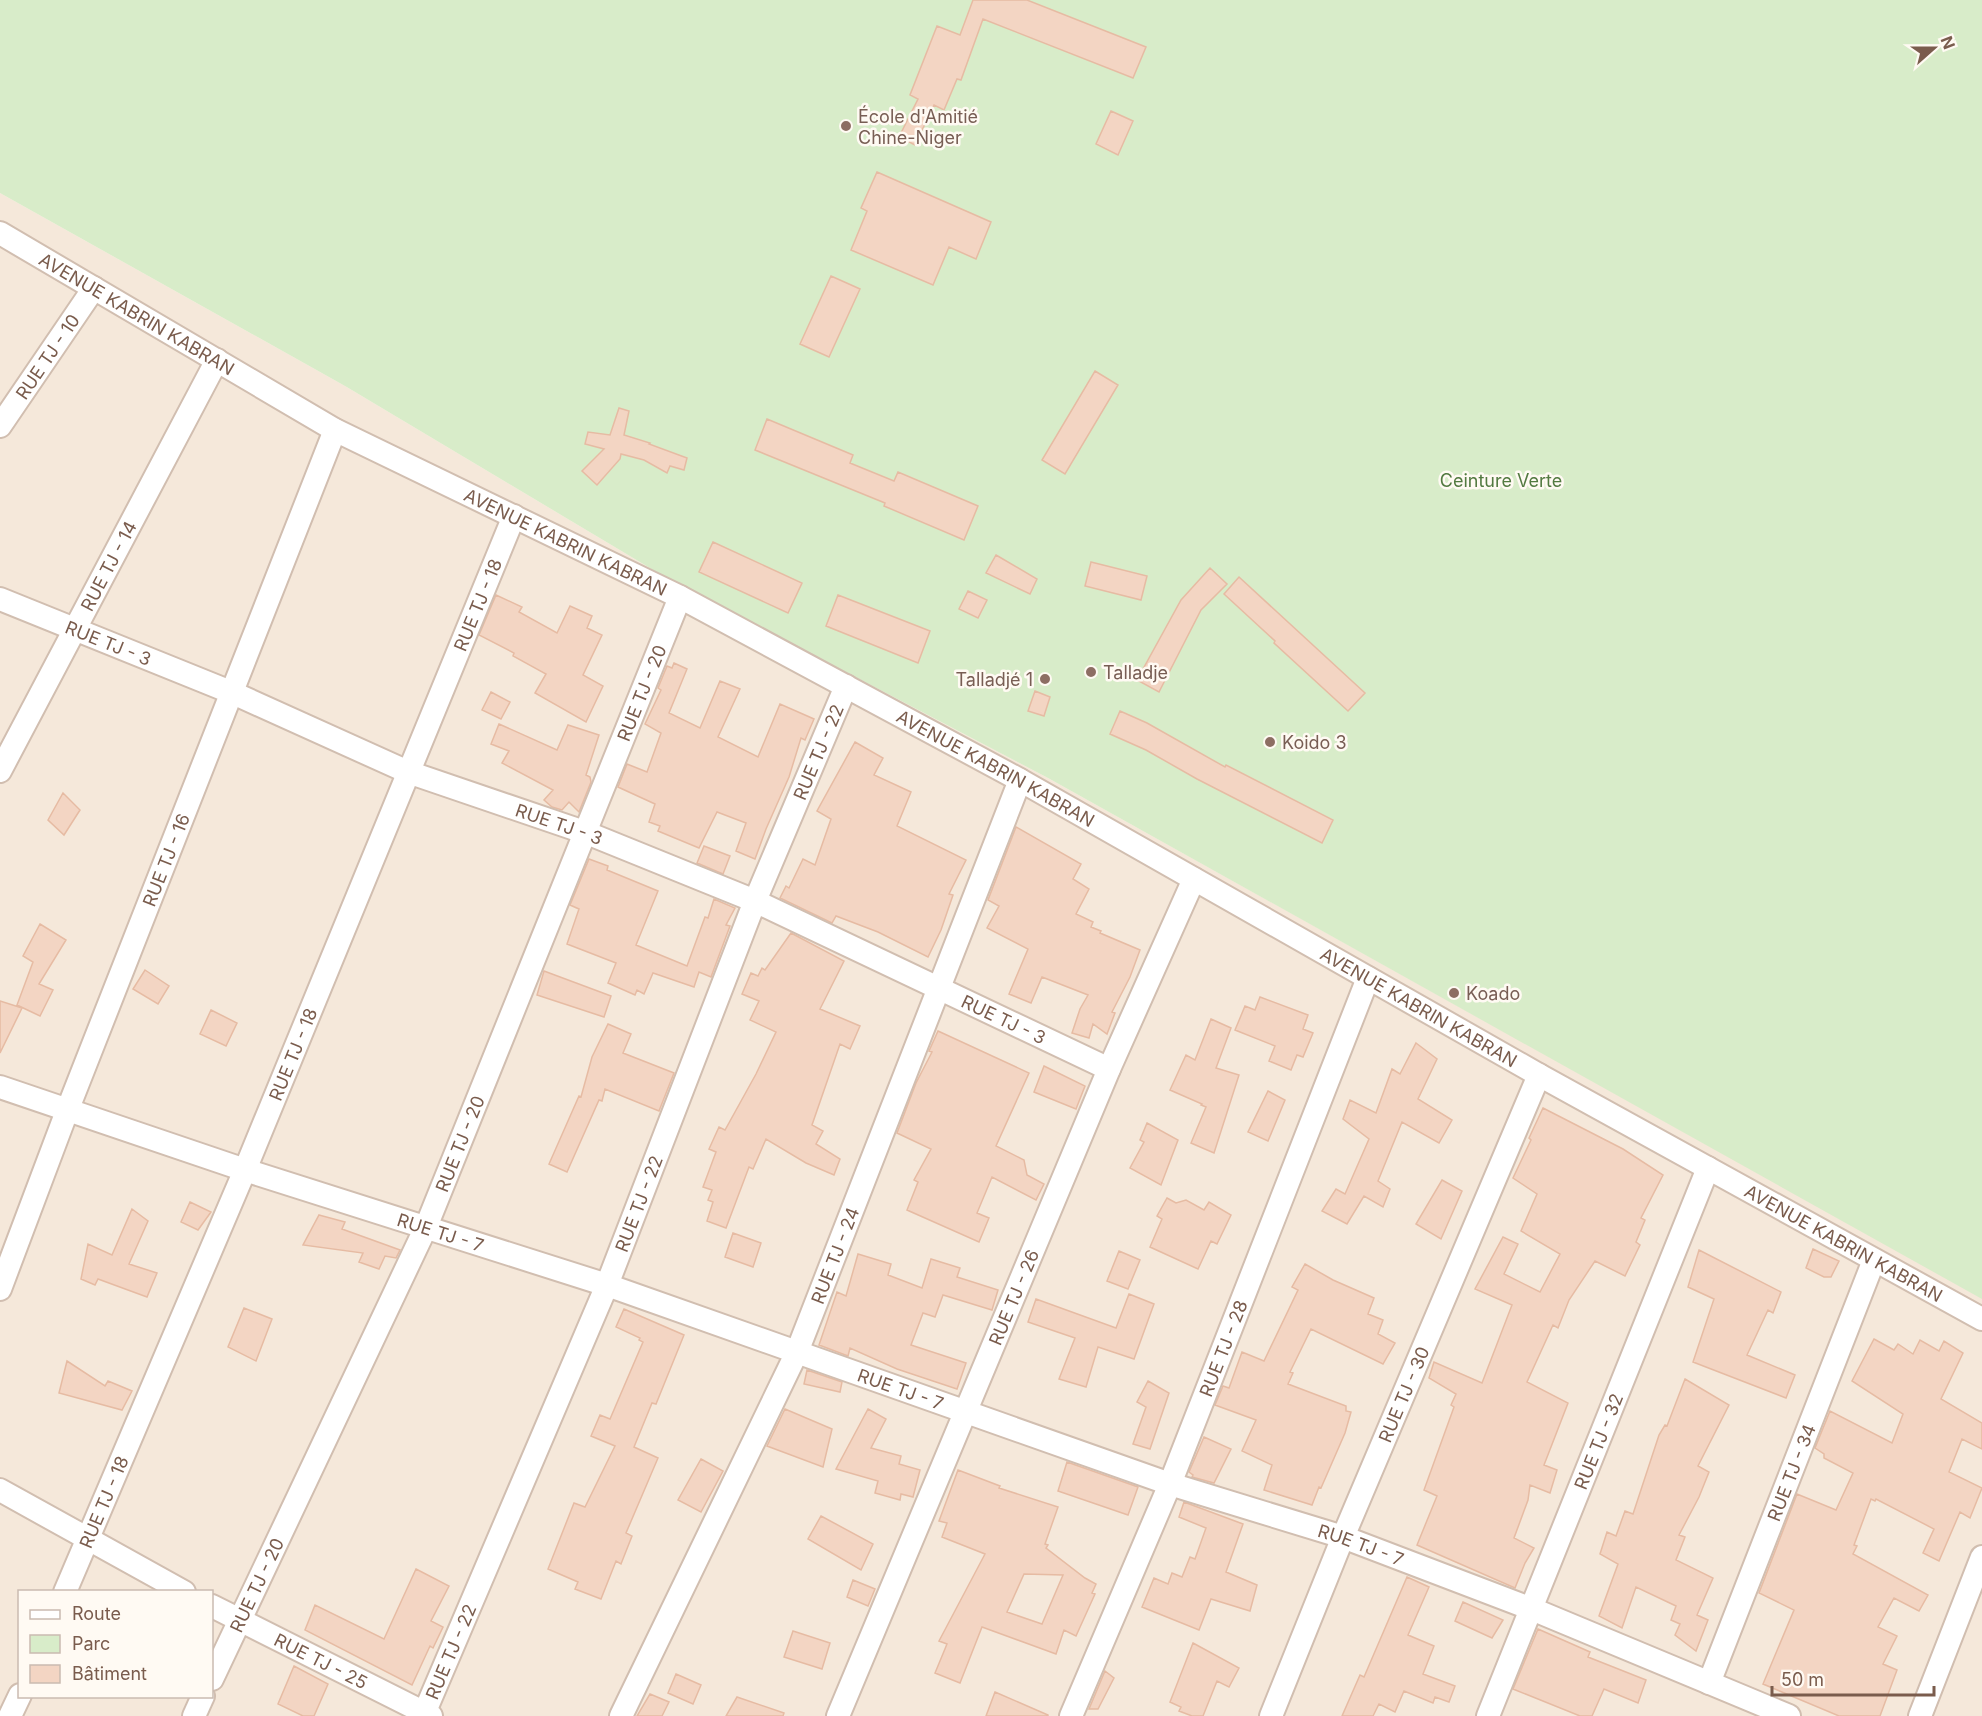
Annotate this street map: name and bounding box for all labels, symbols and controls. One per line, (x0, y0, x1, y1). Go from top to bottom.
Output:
north arrow (1904, 18, 1964, 78)
text: N (1936, 33, 1960, 52)
place label: École d'Amitié Chine-Niger (858, 105, 978, 148)
marker: École d'Amitié Chine-Niger (839, 119, 853, 133)
street label: AVENUE KABRIN KABRAN (36, 248, 238, 379)
street label: RUE TJ - 10 (11, 310, 84, 403)
park label: Ceinture Verte (1440, 470, 1562, 491)
street label: AVENUE KABRIN KABRAN (461, 484, 670, 600)
street label: RUE TJ - 14 (76, 517, 141, 614)
street label: RUE TJ - 18 (449, 555, 506, 654)
street label: RUE TJ - 3 (63, 616, 154, 669)
street label: RUE TJ - 20 (613, 642, 670, 744)
place label: Talladje (1103, 662, 1168, 683)
marker: Talladje (1084, 665, 1098, 679)
place label: Talladjé 1 (956, 669, 1033, 690)
marker: Talladjé 1 (1038, 672, 1052, 686)
street label: RUE TJ - 22 (789, 701, 848, 803)
street label: AVENUE KABRIN KABRAN (893, 705, 1098, 831)
place label: Koido 3 (1282, 732, 1347, 753)
marker: Koido 3 (1263, 735, 1277, 749)
street label: RUE TJ - 3 (513, 799, 606, 849)
street label: RUE TJ - 16 (138, 810, 194, 909)
street label: AVENUE KABRIN KABRAN (1317, 943, 1521, 1071)
place label: Koado (1466, 983, 1520, 1004)
marker: Koado (1447, 986, 1461, 1000)
street label: RUE TJ - 3 (958, 990, 1049, 1048)
street label: RUE TJ - 18 (264, 1005, 321, 1104)
street label: RUE TJ - 20 (431, 1092, 488, 1195)
street label: RUE TJ - 22 (610, 1152, 666, 1255)
street label: AVENUE KABRIN KABRAN (1741, 1180, 1946, 1306)
street label: RUE TJ - 24 (806, 1204, 863, 1307)
street label: RUE TJ - 7 (395, 1209, 487, 1256)
street label: RUE TJ - 26 (984, 1246, 1043, 1348)
street label: RUE TJ - 28 (1195, 1297, 1251, 1399)
street label: RUE TJ - 30 (1374, 1343, 1433, 1445)
street label: RUE TJ - 7 (855, 1364, 946, 1414)
street label: RUE TJ - 32 (1570, 1390, 1627, 1492)
street label: RUE TJ - 34 (1763, 1421, 1820, 1524)
street label: RUE TJ - 18 (75, 1453, 132, 1551)
street label: RUE TJ - 7 (1316, 1520, 1407, 1570)
street label: RUE TJ - 20 (225, 1534, 288, 1636)
legend (18, 1590, 213, 1698)
street label: RUE TJ - 22 (421, 1601, 480, 1702)
text: Route (72, 1603, 121, 1624)
street label: RUE TJ - 25 (271, 1629, 371, 1693)
text: Parc (72, 1633, 110, 1654)
scale bar (1772, 1659, 1934, 1697)
text: Bâtiment (72, 1663, 147, 1684)
text: 50 m (1781, 1669, 1824, 1690)

